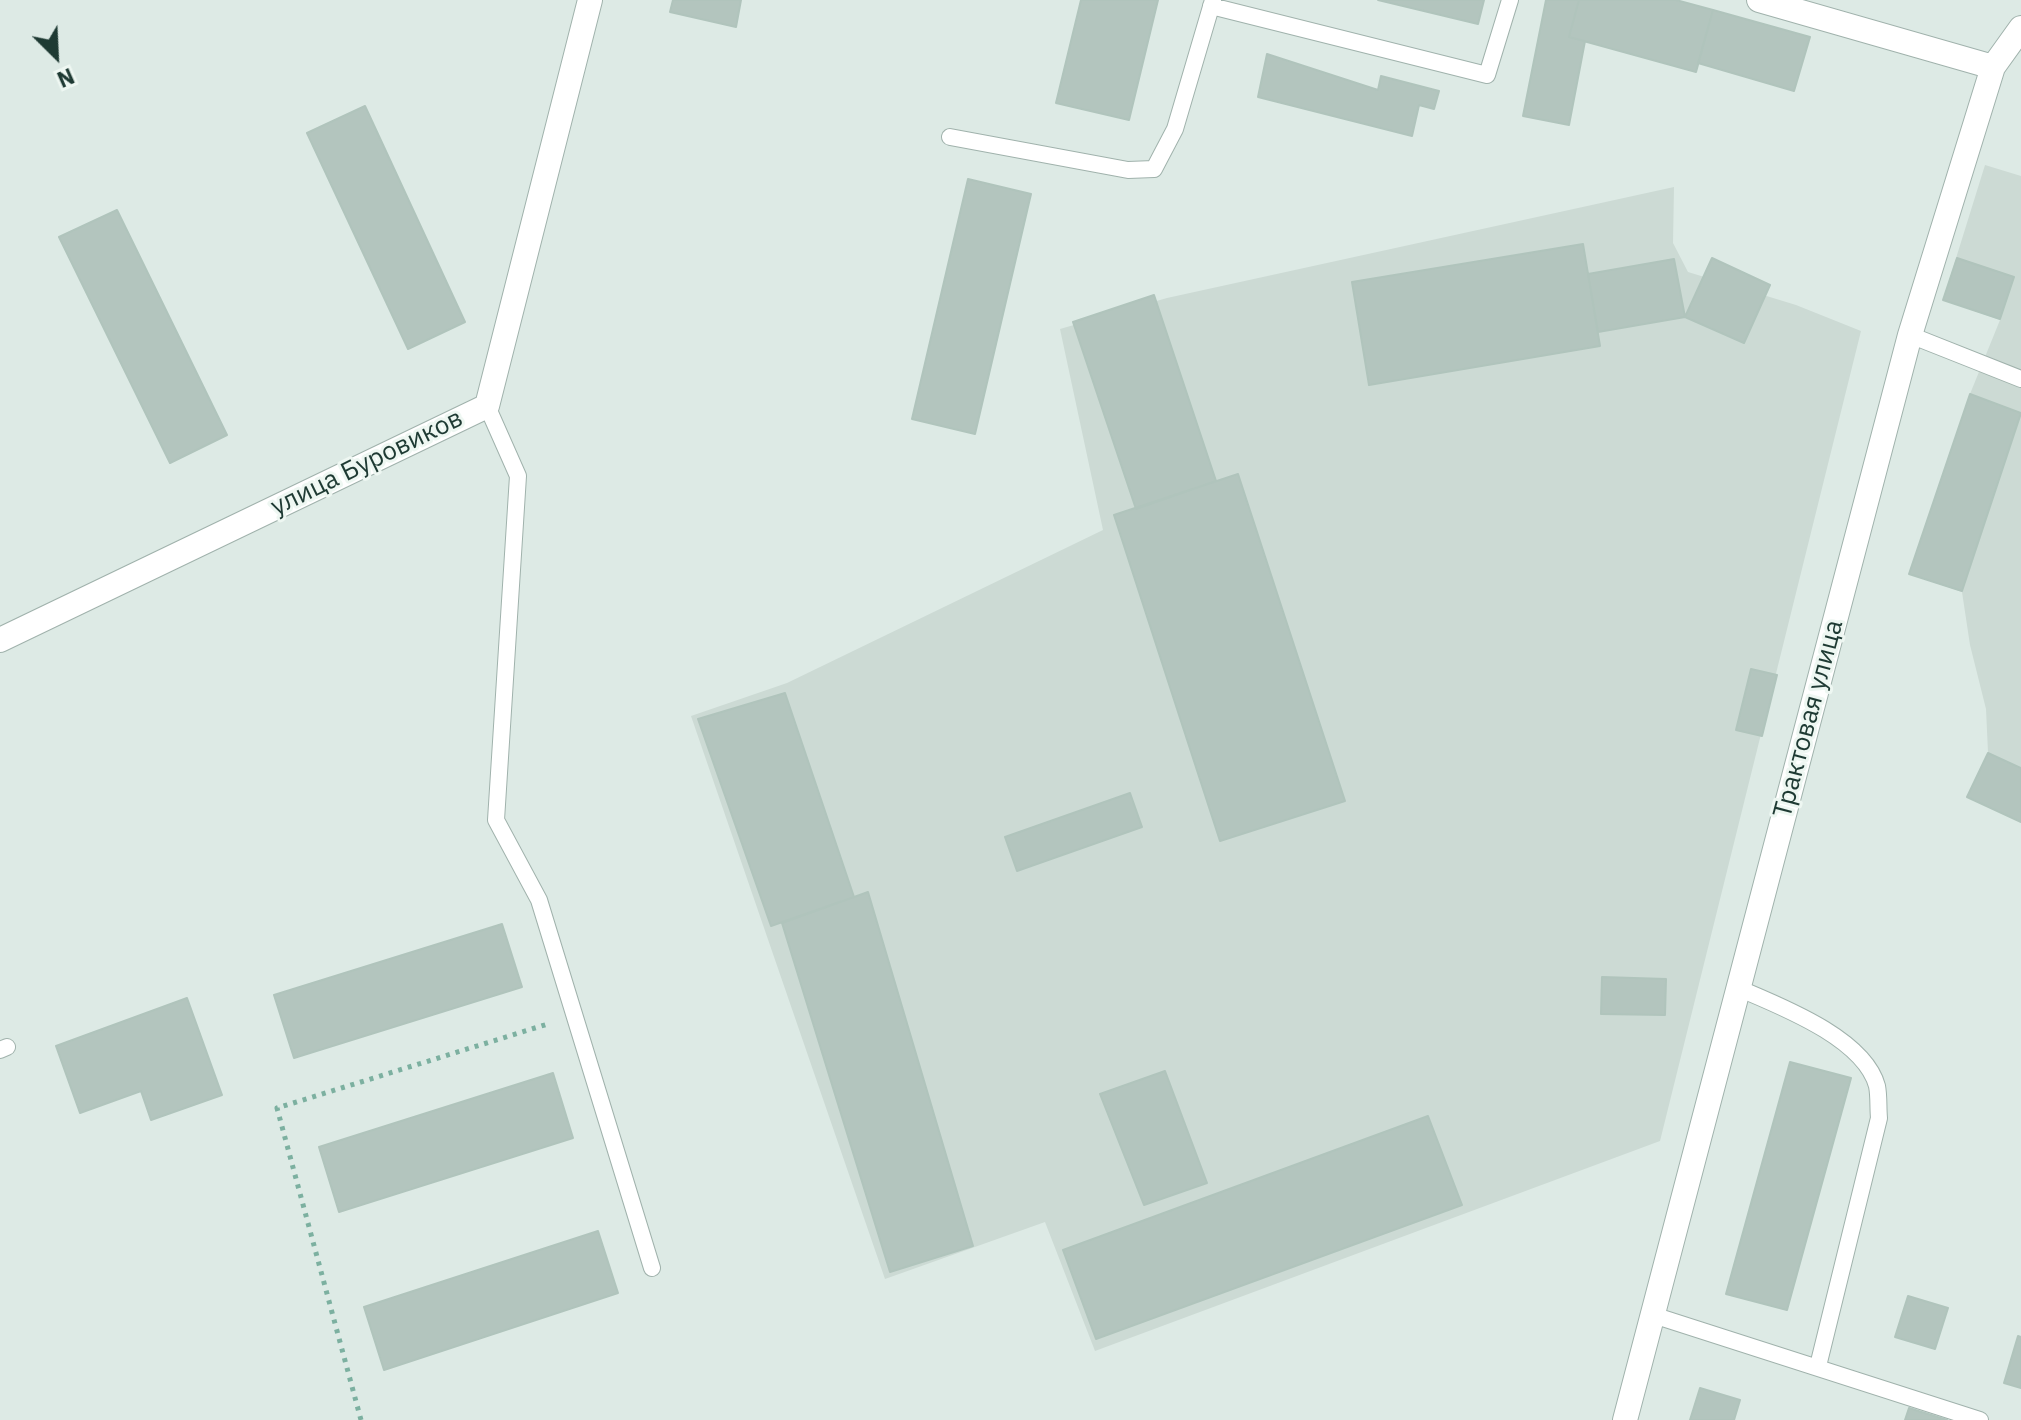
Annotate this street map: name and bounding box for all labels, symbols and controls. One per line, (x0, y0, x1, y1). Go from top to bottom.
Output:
north arrow (16, 16, 96, 96)
text: N (53, 62, 79, 95)
street label: улица Буровиков (266, 403, 468, 523)
street label: Трактовая улица (1768, 617, 1850, 821)

